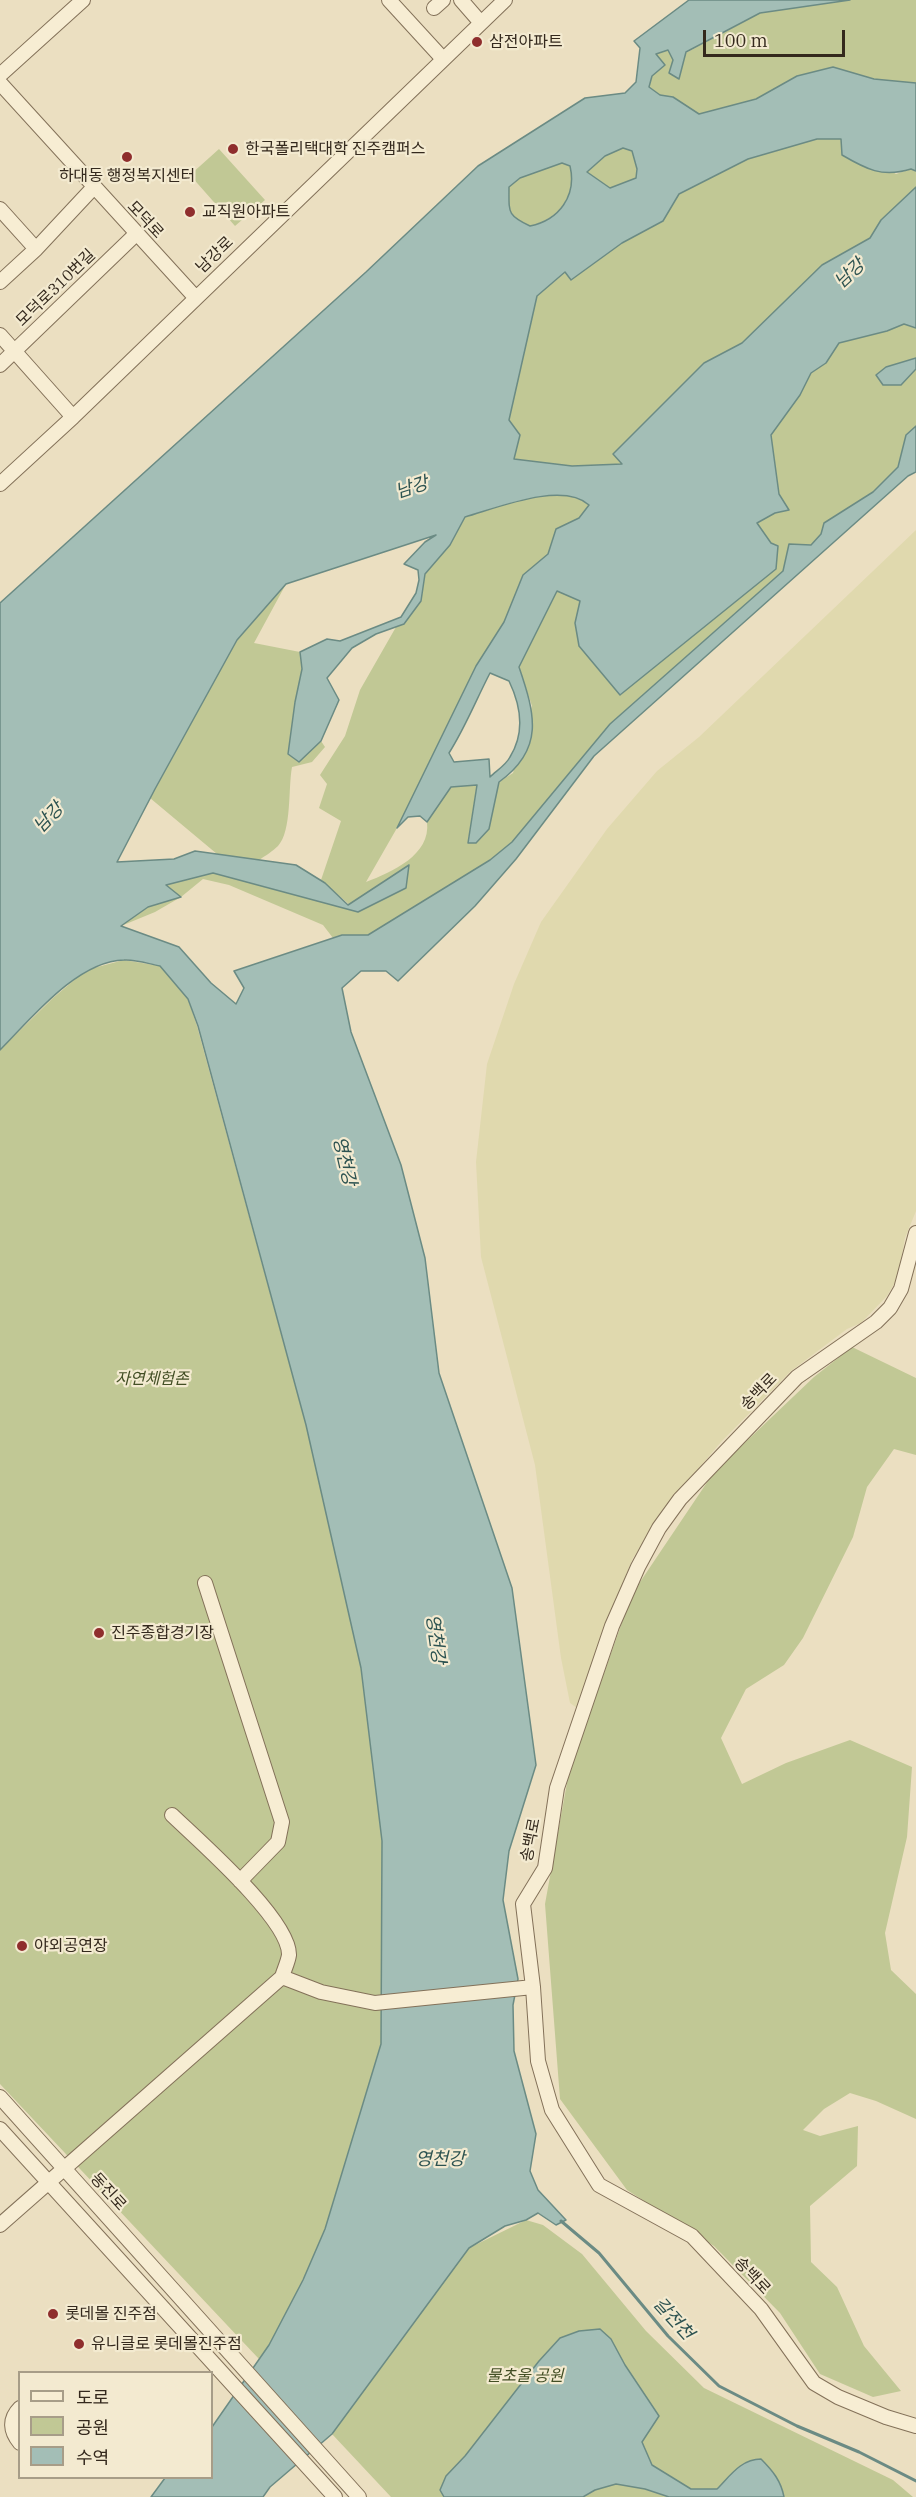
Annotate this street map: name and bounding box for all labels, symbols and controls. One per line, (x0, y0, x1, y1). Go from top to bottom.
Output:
scale bar (706, 18, 848, 56)
text: 100 m (714, 29, 768, 52)
place label: 삼전아파트 (489, 32, 563, 52)
marker: 삼전아파트 (470, 35, 484, 49)
place label: 한국폴리택대학 진주캠퍼스 (245, 139, 425, 159)
marker: 한국폴리택대학 진주캠퍼스 (226, 142, 240, 156)
marker: 하대동 행정복지센터 (120, 150, 134, 164)
place label: 하대동 행정복지센터 (59, 166, 195, 186)
street label: 모덕로 (123, 197, 167, 243)
place label: 교직원아파트 (202, 202, 290, 222)
marker: 교직원아파트 (183, 205, 197, 219)
street label: 남강로 (192, 233, 238, 277)
street label: 모덕로310번길 (13, 246, 99, 330)
water label: 남강 (831, 255, 869, 293)
water label: 남강 (393, 473, 431, 503)
water label: 남강 (30, 799, 68, 837)
water label: 영천강 (328, 1134, 360, 1188)
park label: 자연체험존 (115, 1369, 189, 1389)
street label: 송백로 (737, 1369, 781, 1415)
water label: 영천강 (421, 1613, 449, 1665)
place label: 진주종합경기장 (111, 1623, 214, 1643)
marker: 진주종합경기장 (92, 1626, 106, 1640)
street label: 송백로 (517, 1816, 545, 1864)
place label: 야외공연장 (34, 1936, 108, 1956)
marker: 야외공연장 (15, 1939, 29, 1953)
water label: 영천강 (415, 2149, 465, 2171)
street label: 동진로 (86, 2169, 130, 2215)
street label: 송백로 (730, 2253, 774, 2299)
water label: 갈전천 (648, 2293, 698, 2345)
place label: 롯데몰 진주점 (65, 2304, 157, 2324)
marker: 롯데몰 진주점 (46, 2307, 60, 2321)
place label: 유니클로 롯데몰진주점 (91, 2334, 242, 2354)
marker: 유니클로 롯데몰진주점 (72, 2337, 86, 2351)
park label: 물초울 공원 (487, 2366, 563, 2386)
legend (18, 2371, 213, 2479)
text: 도로 (76, 2386, 109, 2409)
text: 공원 (76, 2416, 109, 2439)
text: 수역 (76, 2446, 109, 2469)

